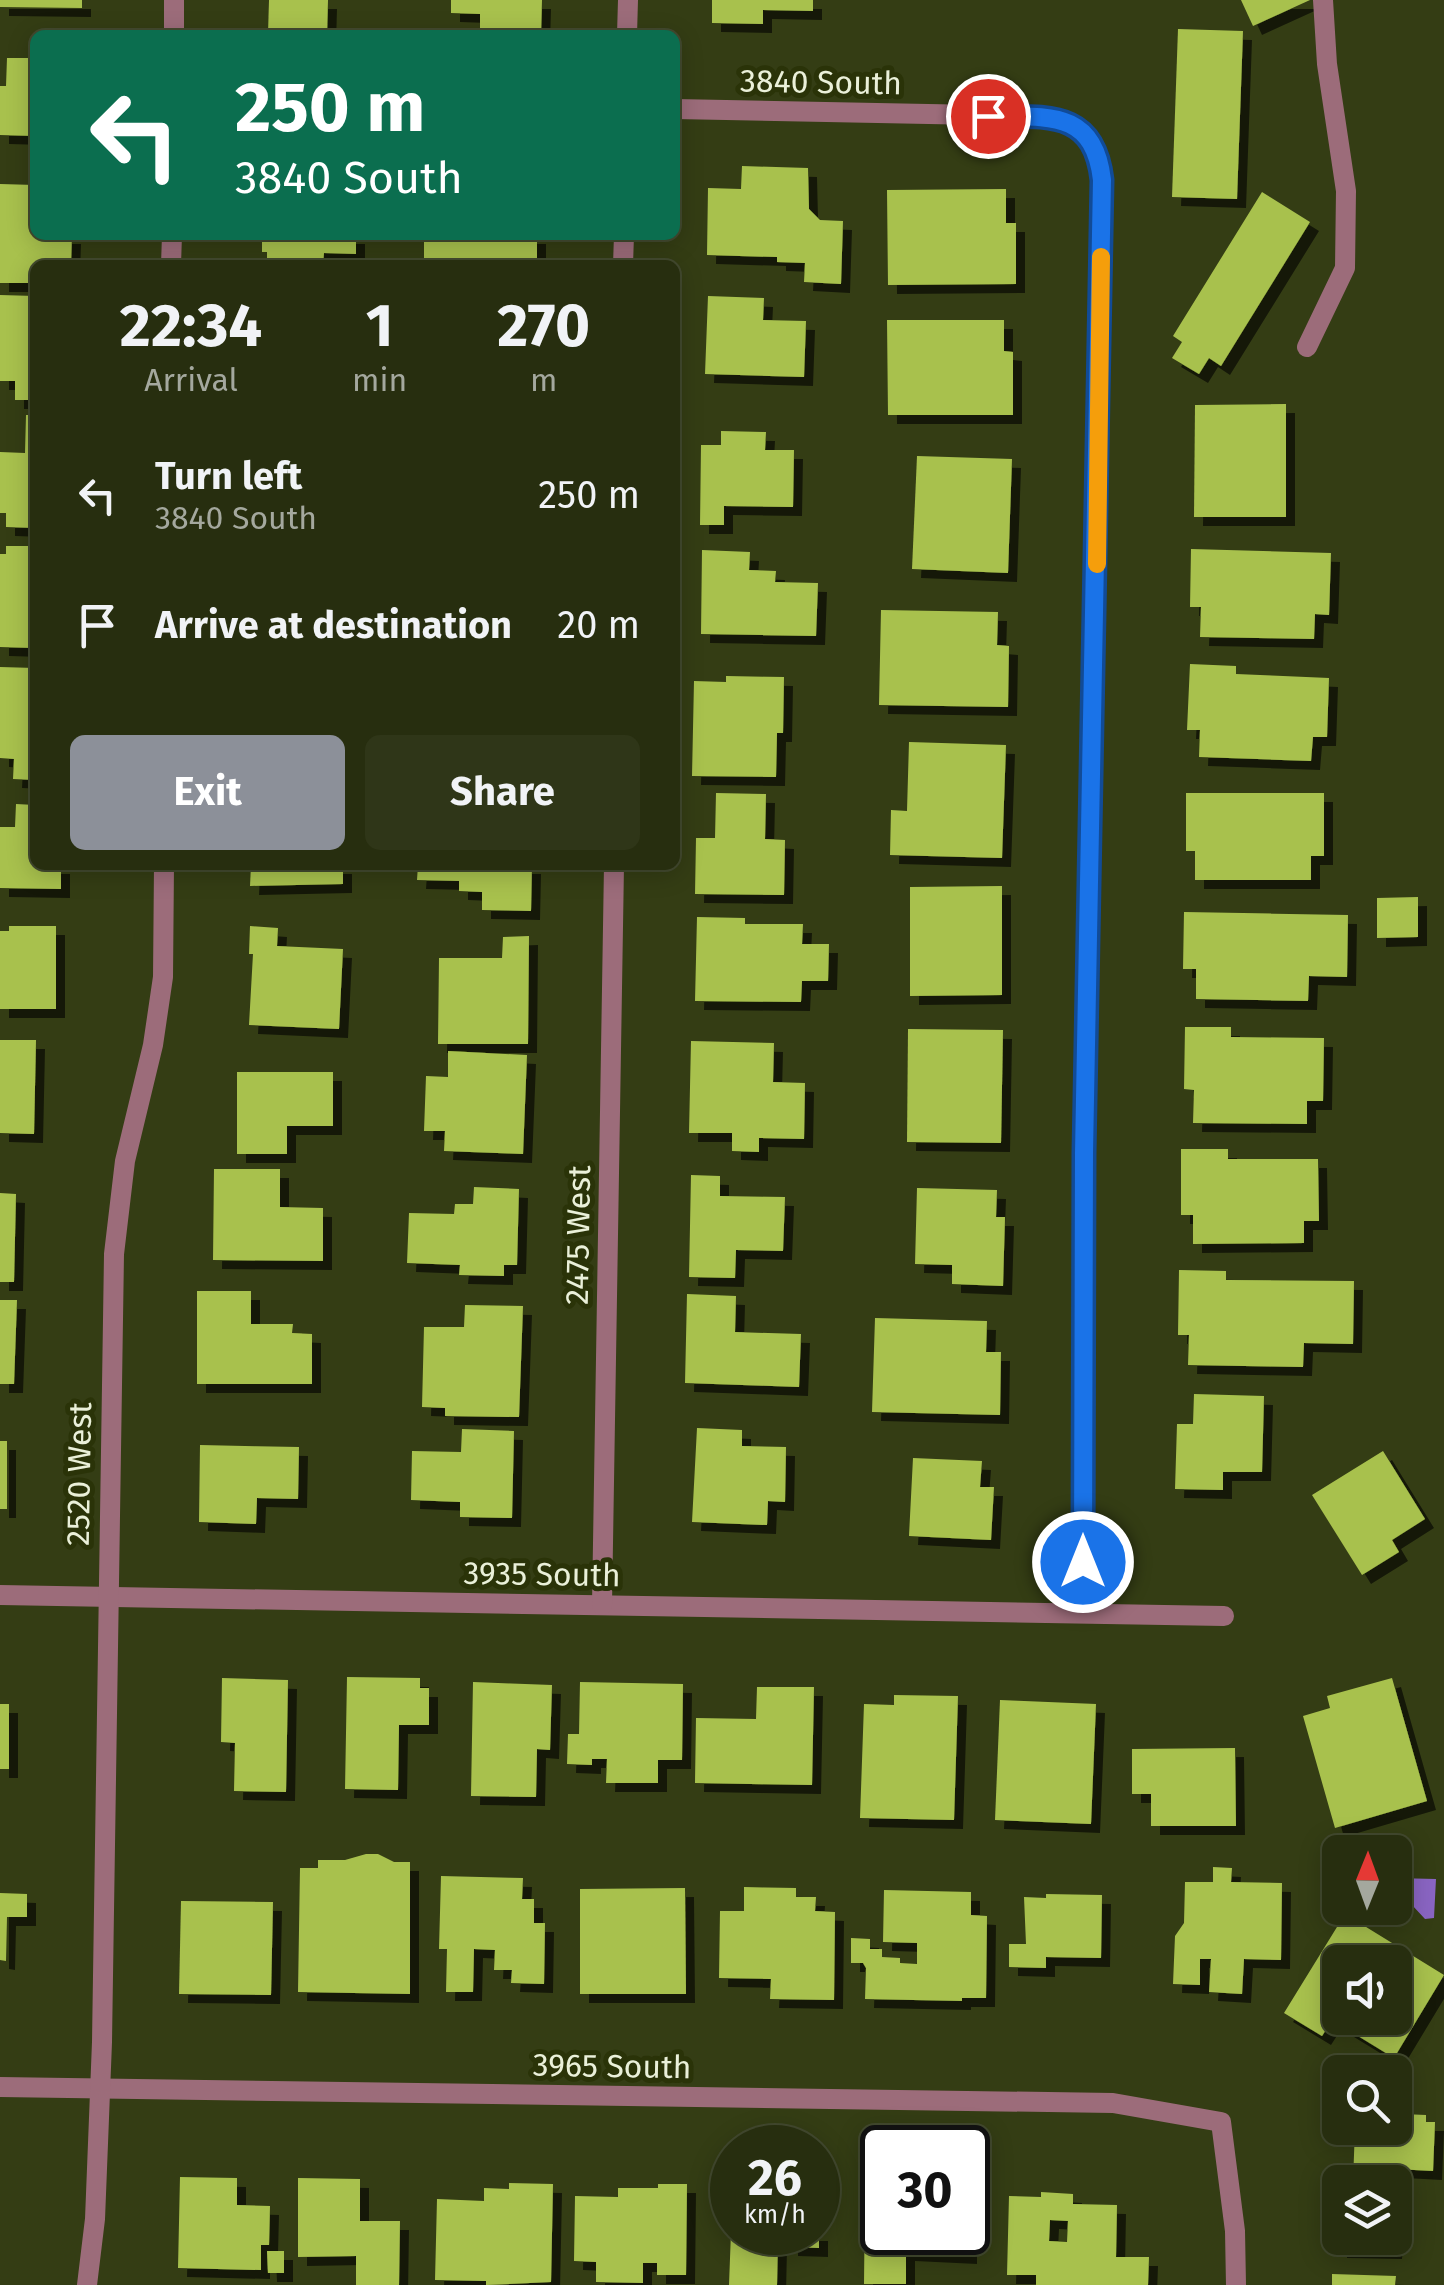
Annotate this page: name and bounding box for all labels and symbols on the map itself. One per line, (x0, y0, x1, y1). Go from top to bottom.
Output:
street label: 3840 South (740, 62, 902, 102)
pin (946, 74, 1031, 159)
street label: 2475 West (558, 1164, 598, 1305)
street label: 2520 West (59, 1401, 99, 1546)
position arrow (1031, 1510, 1135, 1614)
street label: 3935 South (463, 1554, 621, 1594)
north arrow (1322, 1835, 1412, 1925)
street label: 3965 South (532, 2046, 692, 2086)
speed limit sign: 30 (860, 2125, 990, 2255)

